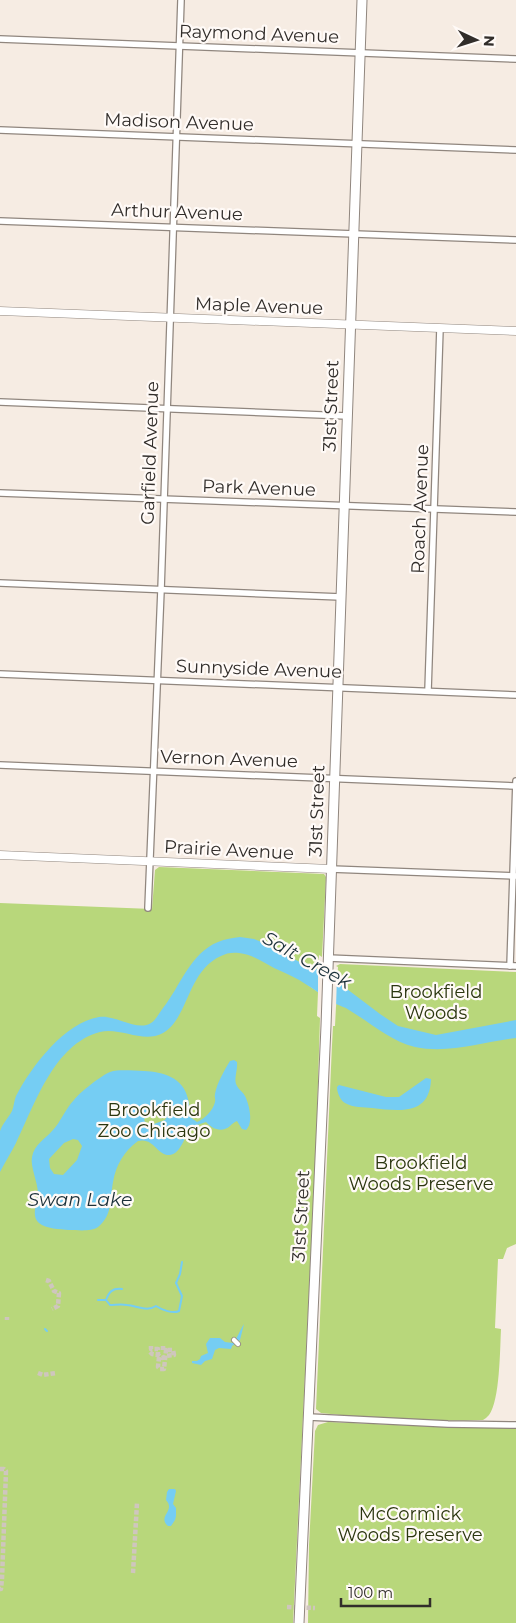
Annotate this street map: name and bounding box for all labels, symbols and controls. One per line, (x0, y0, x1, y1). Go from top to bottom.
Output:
north arrow (451, 15, 501, 65)
street label: Raymond Avenue (178, 20, 340, 48)
text: N (480, 35, 498, 47)
street label: Madison Avenue (104, 108, 254, 136)
street label: Arthur Avenue (111, 199, 243, 225)
street label: Maple Avenue (194, 293, 324, 319)
street label: 31st Street (318, 360, 344, 452)
street label: Garfield Avenue (137, 381, 164, 525)
street label: Roach Avenue (407, 444, 433, 574)
street label: Park Avenue (202, 475, 316, 501)
street label: Sunnyside Avenue (176, 655, 343, 683)
street label: Vernon Avenue (160, 746, 298, 772)
street label: 31st Street (304, 765, 330, 857)
street label: Prairie Avenue (164, 836, 295, 864)
water label: Salt Creek (259, 926, 356, 994)
park label: Brookfield Woods (390, 981, 482, 1024)
park label: Brookfield Zoo Chicago (98, 1099, 210, 1142)
park label: Brookfield Woods Preserve (348, 1152, 494, 1195)
street label: 31st Street (288, 1170, 314, 1262)
water label: Swan Lake (28, 1188, 132, 1211)
park label: McCormick Woods Preserve (337, 1503, 483, 1546)
scale bar (341, 1576, 430, 1608)
text: 100 m (348, 1583, 393, 1602)

